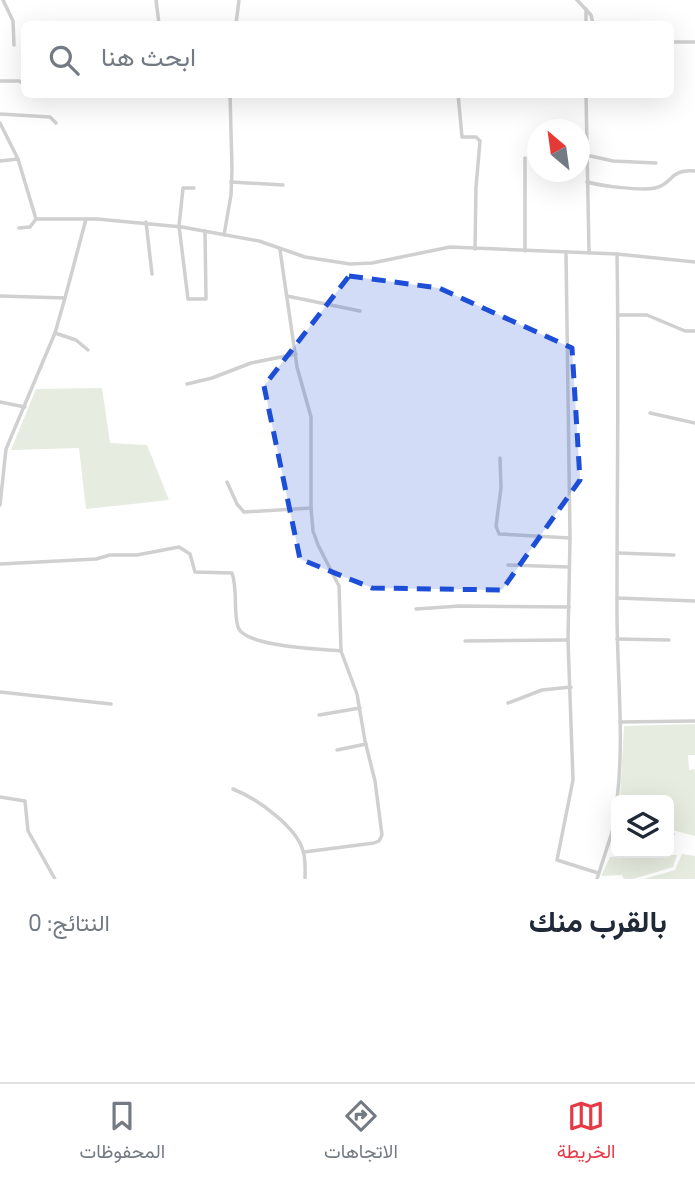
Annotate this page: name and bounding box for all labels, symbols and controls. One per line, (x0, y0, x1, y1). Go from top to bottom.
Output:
search box (21, 21, 674, 98)
text: ابحث هنا (101, 40, 196, 71)
icon: search (45, 41, 83, 79)
north arrow (527, 119, 590, 182)
map controls (611, 795, 674, 858)
button: layers (611, 795, 674, 858)
text: بالقرب منك (529, 902, 667, 938)
text: النتائج: 0 (28, 908, 110, 936)
tab: المحفوظات (80, 1097, 165, 1168)
tab: الاتجاهات (324, 1097, 398, 1168)
tab: الخريطة (557, 1097, 616, 1168)

